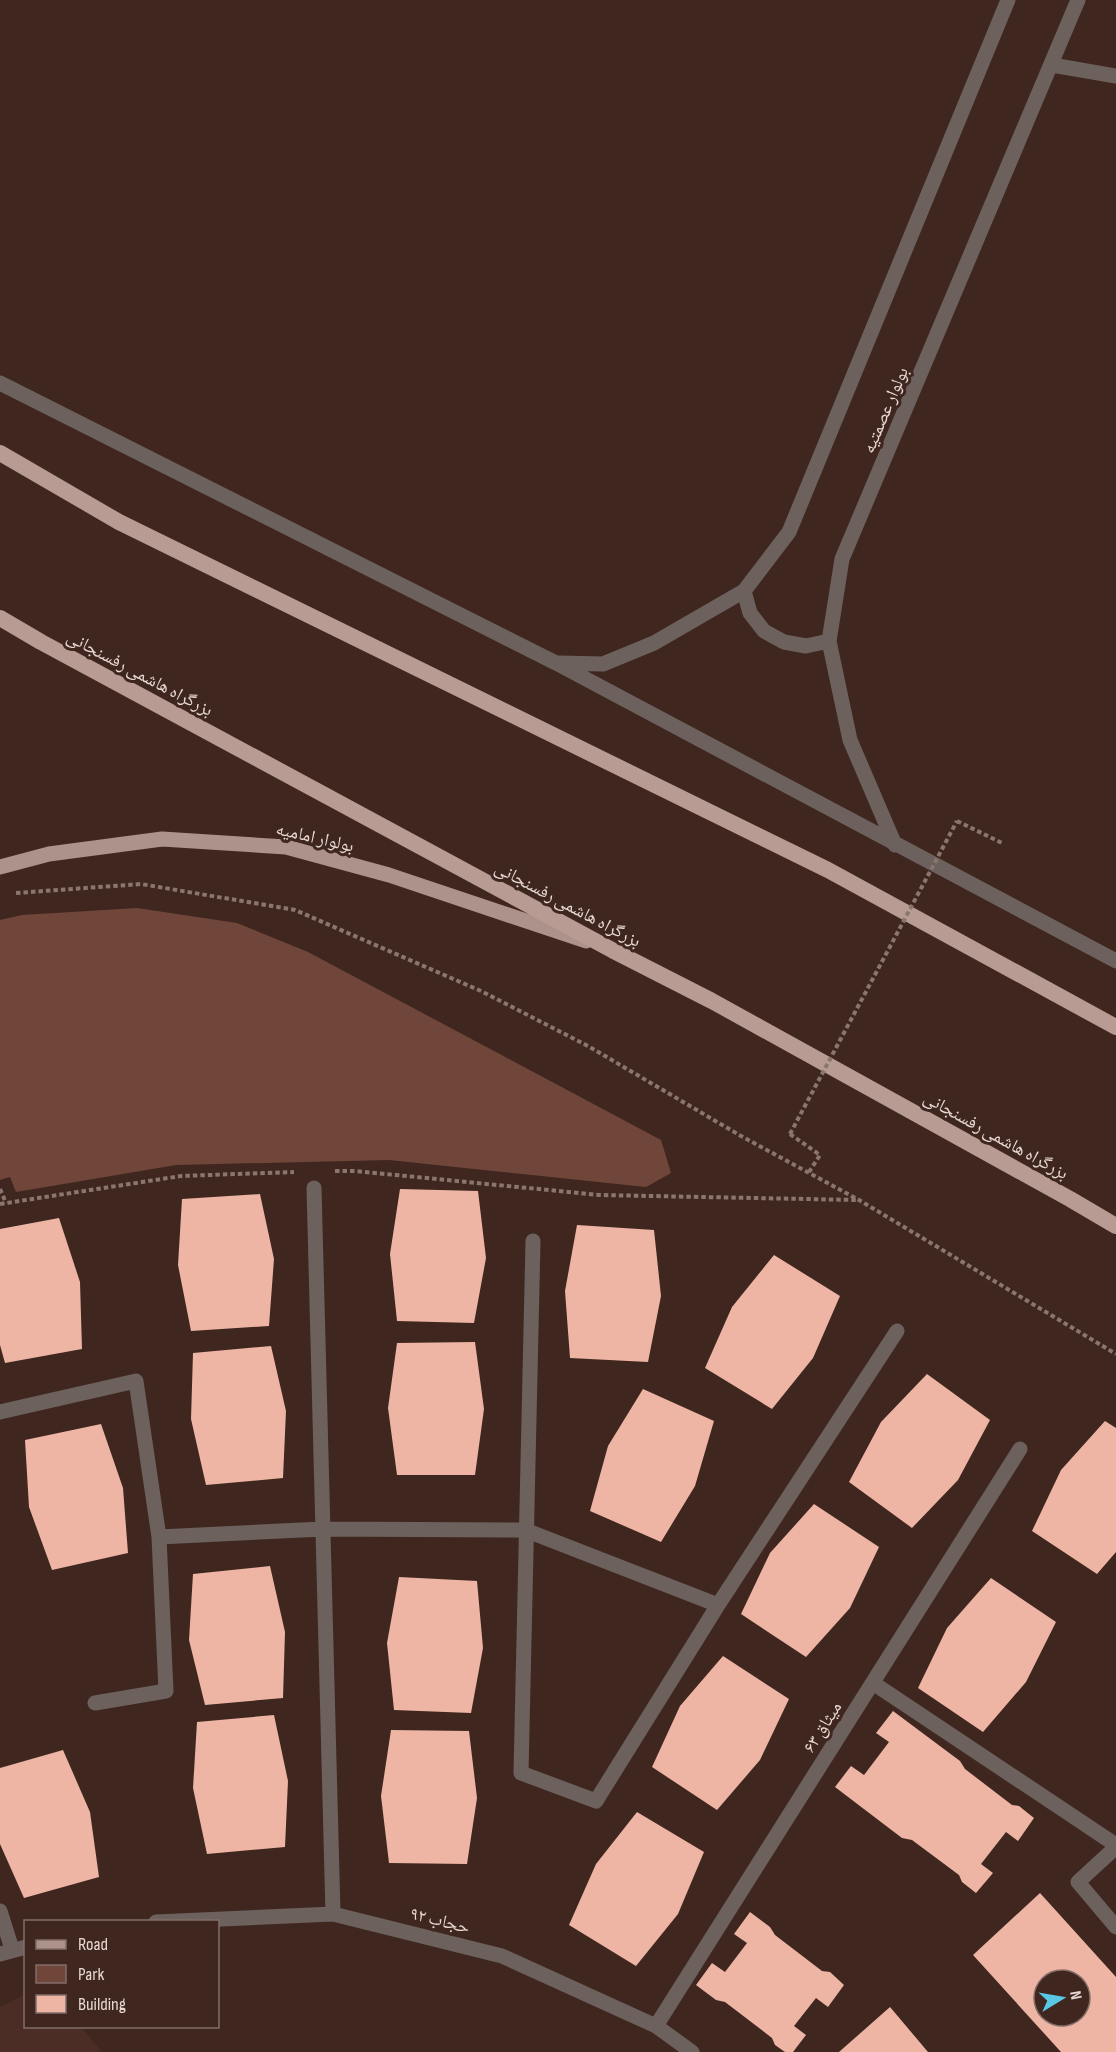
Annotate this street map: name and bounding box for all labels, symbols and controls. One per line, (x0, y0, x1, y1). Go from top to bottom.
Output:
street label: بولوار عصمتیه (858, 364, 913, 456)
street label: بزرگراه هاشمی رفسنجانی (63, 626, 216, 721)
street label: بولوار امامیه (274, 818, 356, 857)
street label: بزرگراه هاشمی رفسنجانی (491, 857, 644, 952)
street label: بزرگراه هاشمی رفسنجانی (920, 1087, 1072, 1184)
street label: میثاق ۶۳ (799, 1698, 846, 1757)
street label: حجاب ۹۲ (408, 1903, 472, 1938)
legend (24, 1920, 219, 2028)
text: Road (78, 1934, 108, 1955)
text: Park (78, 1964, 104, 1985)
north arrow (1032, 1968, 1092, 2028)
text: N (1065, 1989, 1085, 2001)
text: Building (78, 1994, 126, 2015)

